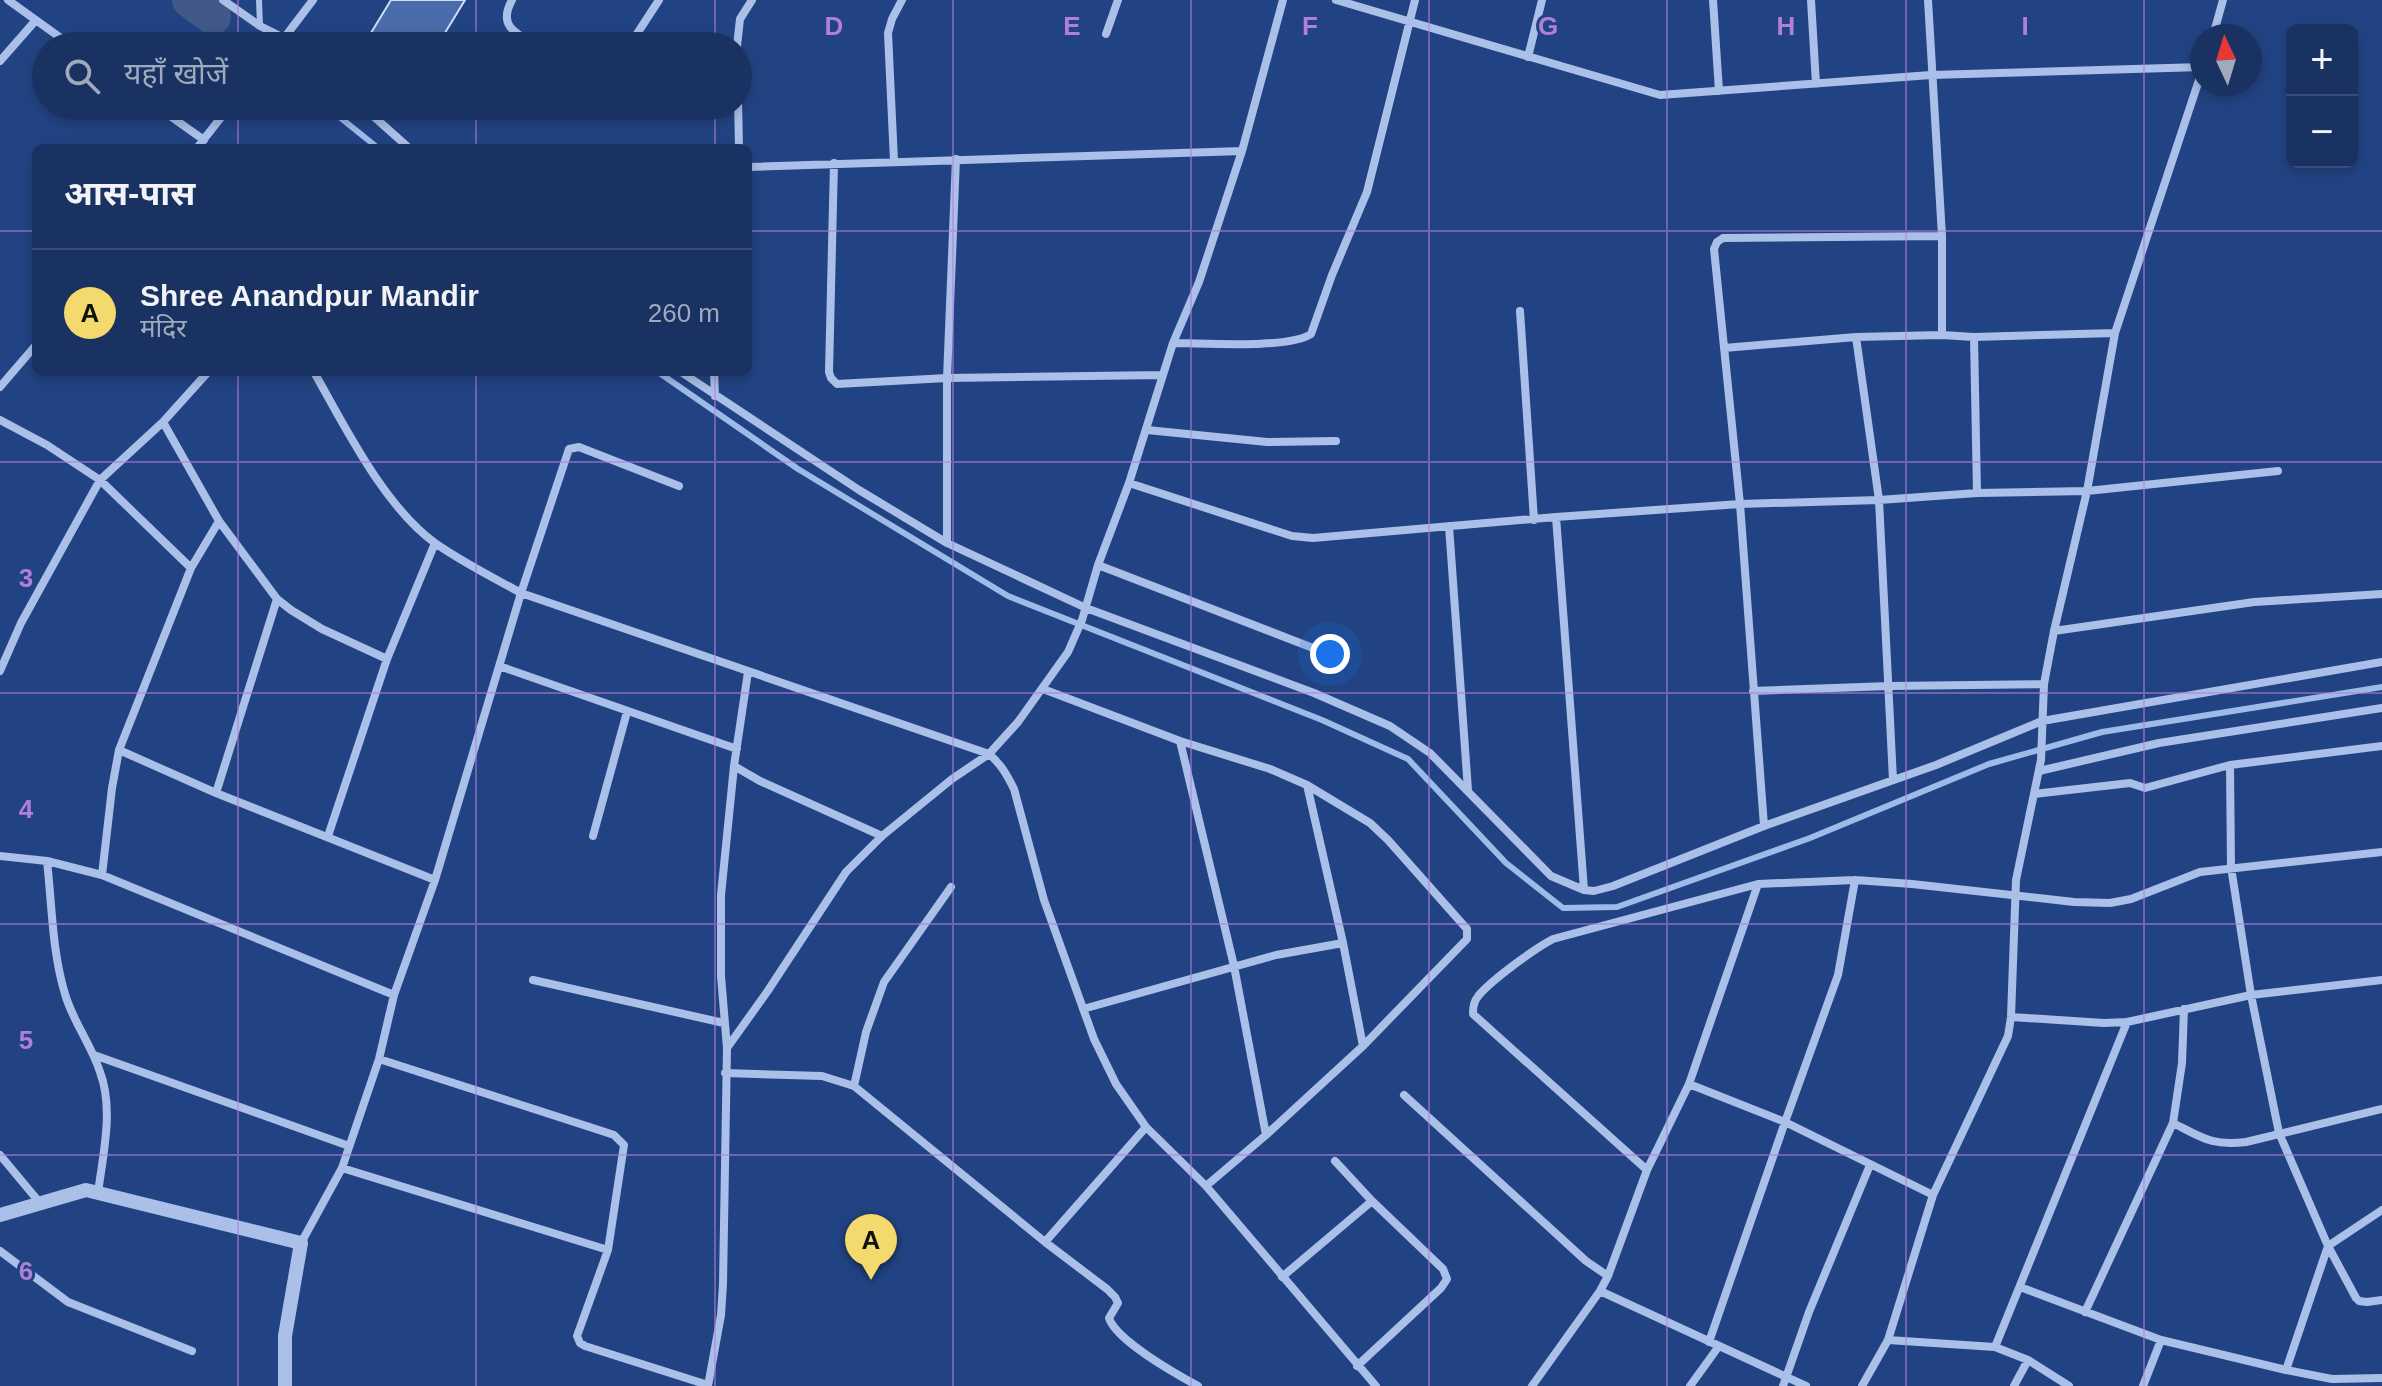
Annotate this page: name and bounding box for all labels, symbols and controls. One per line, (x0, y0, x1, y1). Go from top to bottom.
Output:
text: D (825, 11, 843, 41)
text: E (1063, 11, 1081, 41)
text: F (1302, 11, 1318, 41)
text: G (1538, 11, 1558, 41)
text: H (1777, 11, 1795, 41)
text: I (2021, 11, 2029, 41)
north arrow (2190, 24, 2262, 96)
map controls (2286, 24, 2358, 168)
button: + (2286, 24, 2358, 96)
search box (32, 32, 752, 120)
icon: search (60, 54, 104, 98)
text: यहाँ खोजें (124, 57, 228, 90)
button: − (2286, 96, 2358, 168)
text: आस-पास (64, 174, 195, 212)
text: Shree Anandpur Mandir (140, 279, 479, 312)
text: A (81, 298, 99, 328)
text: 260 m (648, 298, 720, 328)
text: मंदिर (140, 313, 187, 343)
text: 3 (19, 563, 33, 593)
your location (1310, 634, 1350, 674)
text: 4 (19, 794, 34, 824)
text: 5 (19, 1025, 33, 1055)
pin: A (845, 1214, 897, 1280)
text: 6 (19, 1256, 33, 1286)

